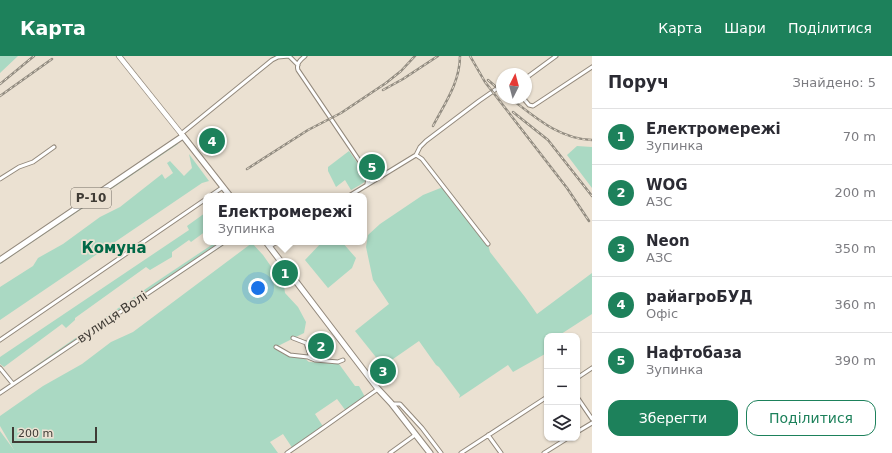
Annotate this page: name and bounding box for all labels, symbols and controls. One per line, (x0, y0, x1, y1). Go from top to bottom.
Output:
text: Карта (20, 17, 86, 39)
text: Карта (658, 20, 702, 36)
text: Шари (724, 20, 766, 36)
text: Поділитися (788, 20, 872, 36)
north arrow (496, 68, 532, 104)
text: Поруч (608, 72, 669, 92)
text: Знайдено: 5 (793, 75, 876, 90)
text: Електромережі (646, 120, 781, 138)
pin: 4 (199, 126, 225, 156)
text: 1 (616, 129, 626, 144)
text: 70 m (843, 129, 876, 144)
text: Зупинка (646, 138, 703, 153)
pin: 5 (359, 152, 385, 182)
text: WOG (646, 176, 688, 194)
text: 2 (616, 185, 626, 200)
text: 200 m (834, 185, 876, 200)
road number: Р-10 (71, 188, 111, 208)
popup (203, 193, 367, 245)
text: АЗС (646, 194, 672, 209)
text: Електромережі (218, 203, 352, 221)
text: Зупинка (218, 221, 275, 236)
text: Neon (646, 232, 690, 250)
district label: Комуна (81, 239, 147, 257)
text: 3 (616, 241, 626, 256)
text: 350 m (834, 241, 876, 256)
text: АЗС (646, 250, 672, 265)
pin: 1 (272, 258, 298, 288)
your location (248, 278, 268, 298)
street label: вулиця Волі (74, 288, 150, 346)
text: райагроБУД (646, 288, 753, 306)
text: 4 (616, 297, 626, 312)
text: 360 m (834, 297, 876, 312)
text: Офіс (646, 306, 678, 321)
pin: 2 (308, 331, 334, 361)
map controls (544, 333, 580, 441)
button: + (544, 333, 580, 369)
text: Нафтобаза (646, 344, 742, 362)
text: 5 (616, 353, 626, 368)
text: 390 m (834, 353, 876, 368)
pin: 3 (370, 356, 396, 386)
text: Зупинка (646, 362, 703, 377)
button: − (544, 369, 580, 405)
button: Зберегти (608, 400, 738, 436)
button: Поділитися (746, 400, 876, 436)
button: layers (544, 405, 580, 441)
scale bar (12, 425, 97, 444)
text: 200 m (18, 427, 53, 440)

